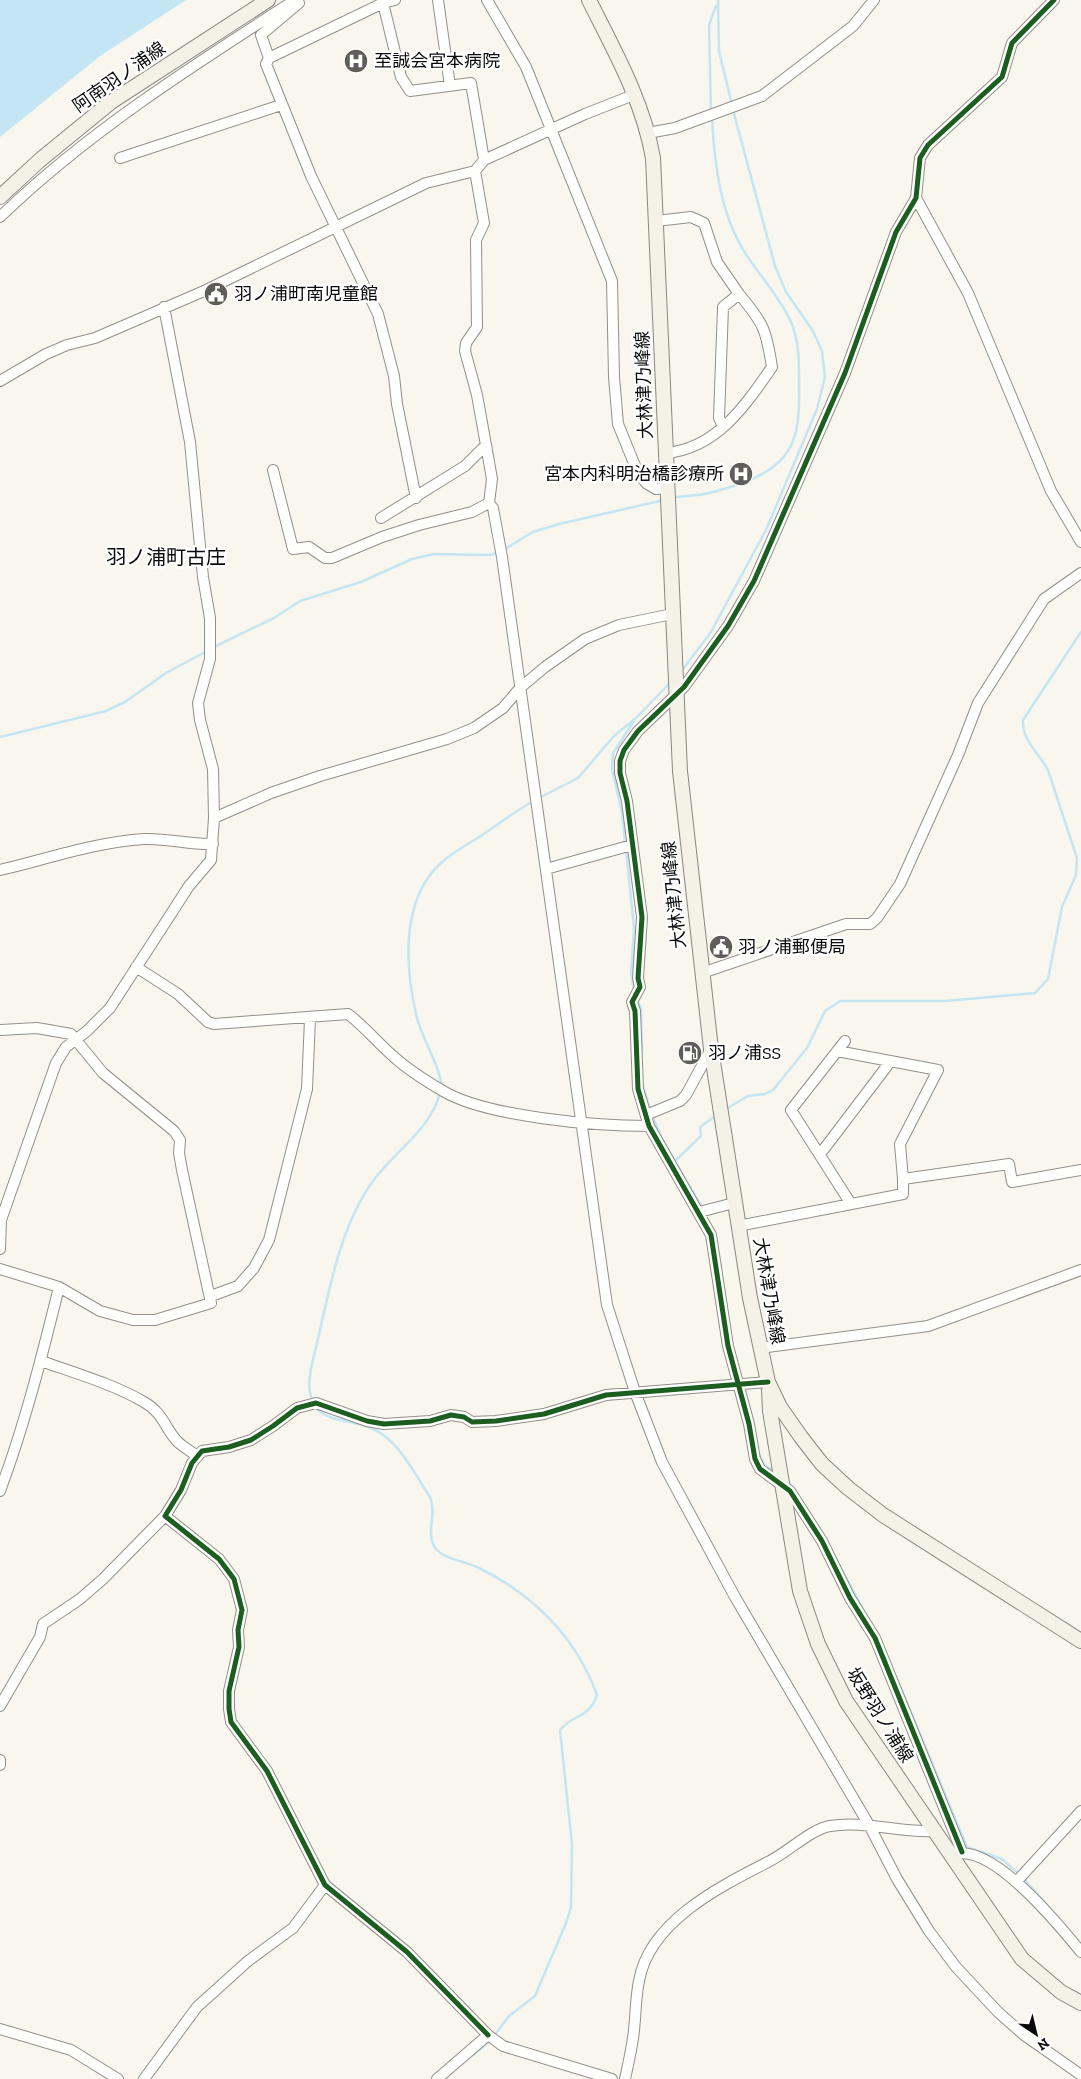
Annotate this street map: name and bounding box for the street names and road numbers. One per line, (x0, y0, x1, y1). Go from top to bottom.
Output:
street label: 阿南羽ノ浦線 (68, 37, 170, 117)
street label: 大林津乃峰線 (631, 331, 657, 439)
street label: 大林津乃峰線 (657, 840, 691, 950)
street label: 大林津乃峰線 (749, 1236, 789, 1346)
street label: 坂野羽ノ浦線 (842, 1663, 918, 1767)

